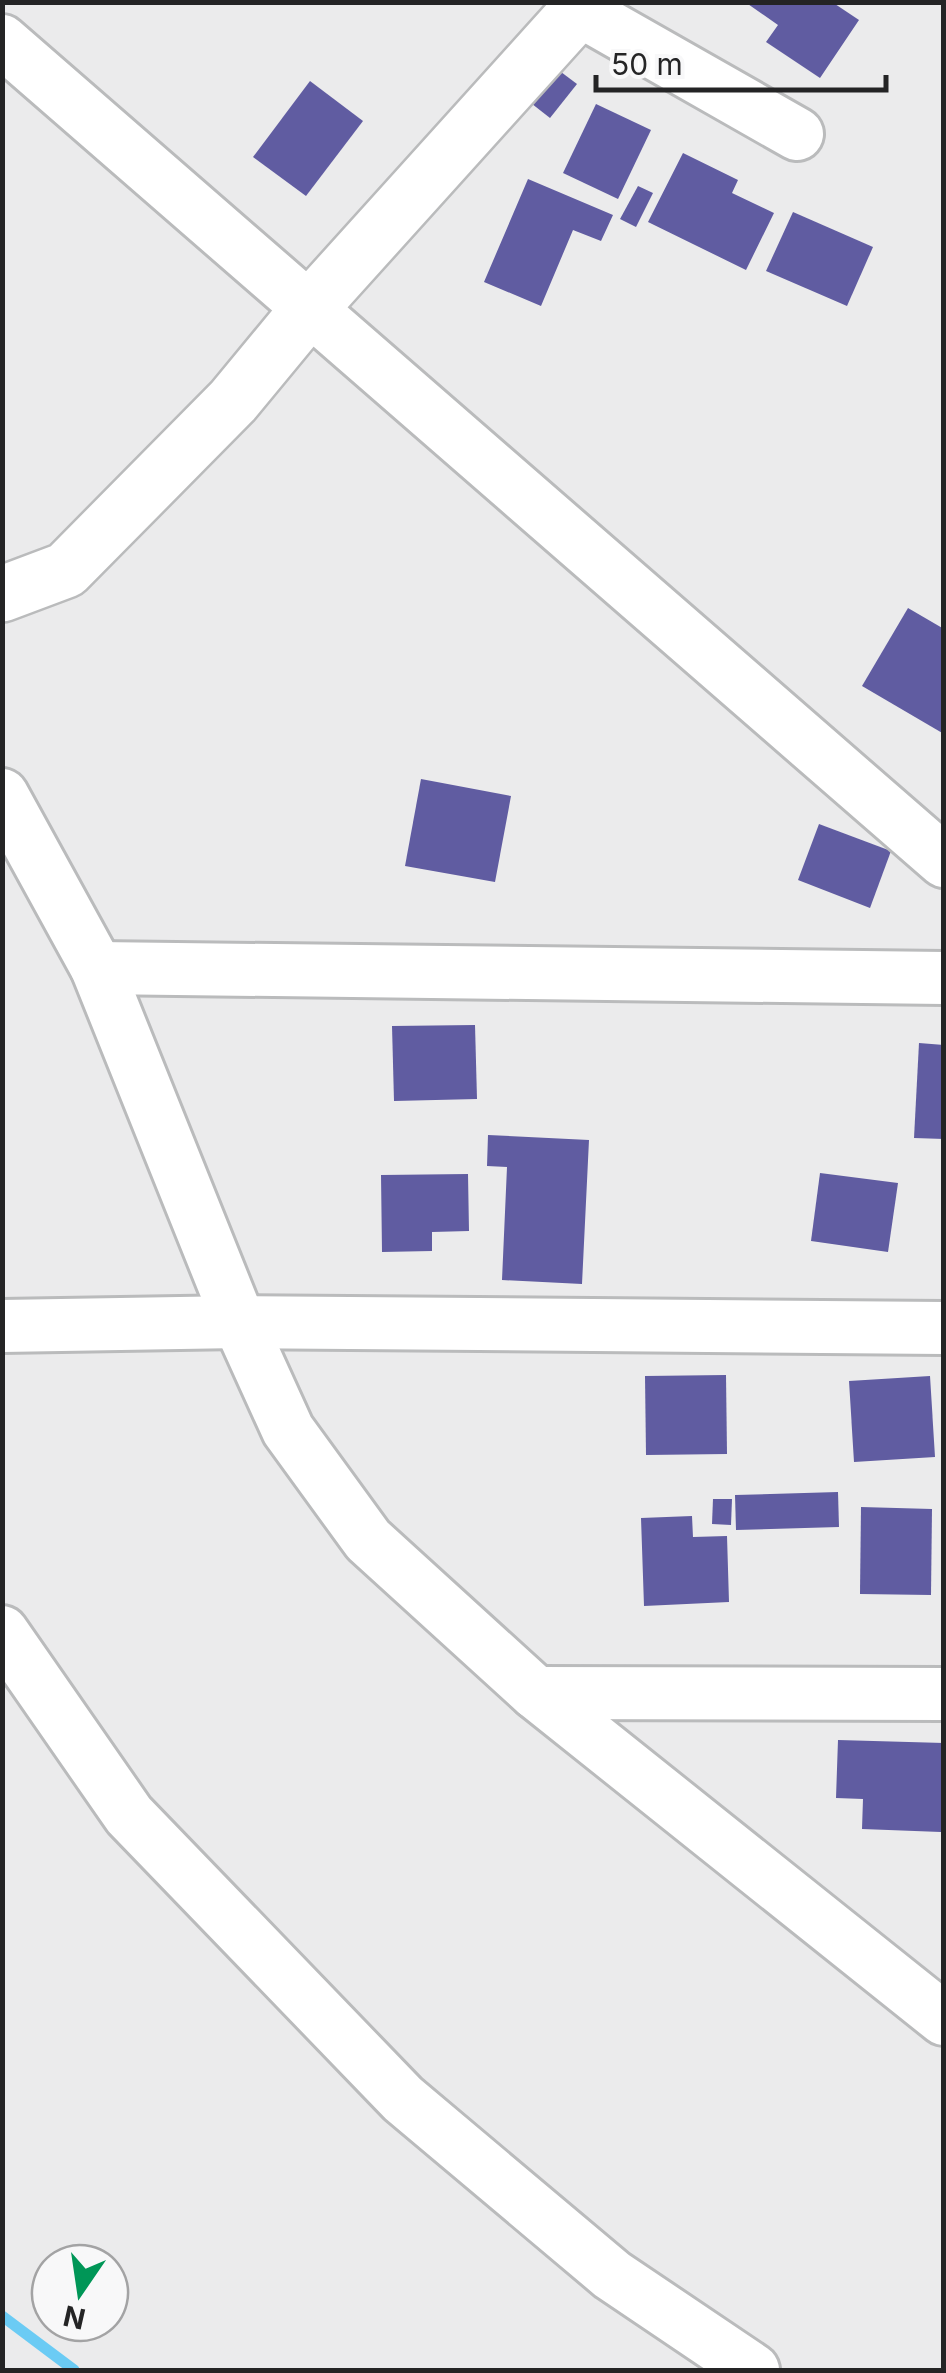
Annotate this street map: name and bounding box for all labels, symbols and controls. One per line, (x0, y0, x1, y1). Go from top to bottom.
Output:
scale bar (596, 30, 886, 92)
text: 50 m (611, 46, 683, 82)
north arrow (30, 2243, 130, 2343)
text: N (60, 2298, 89, 2336)

